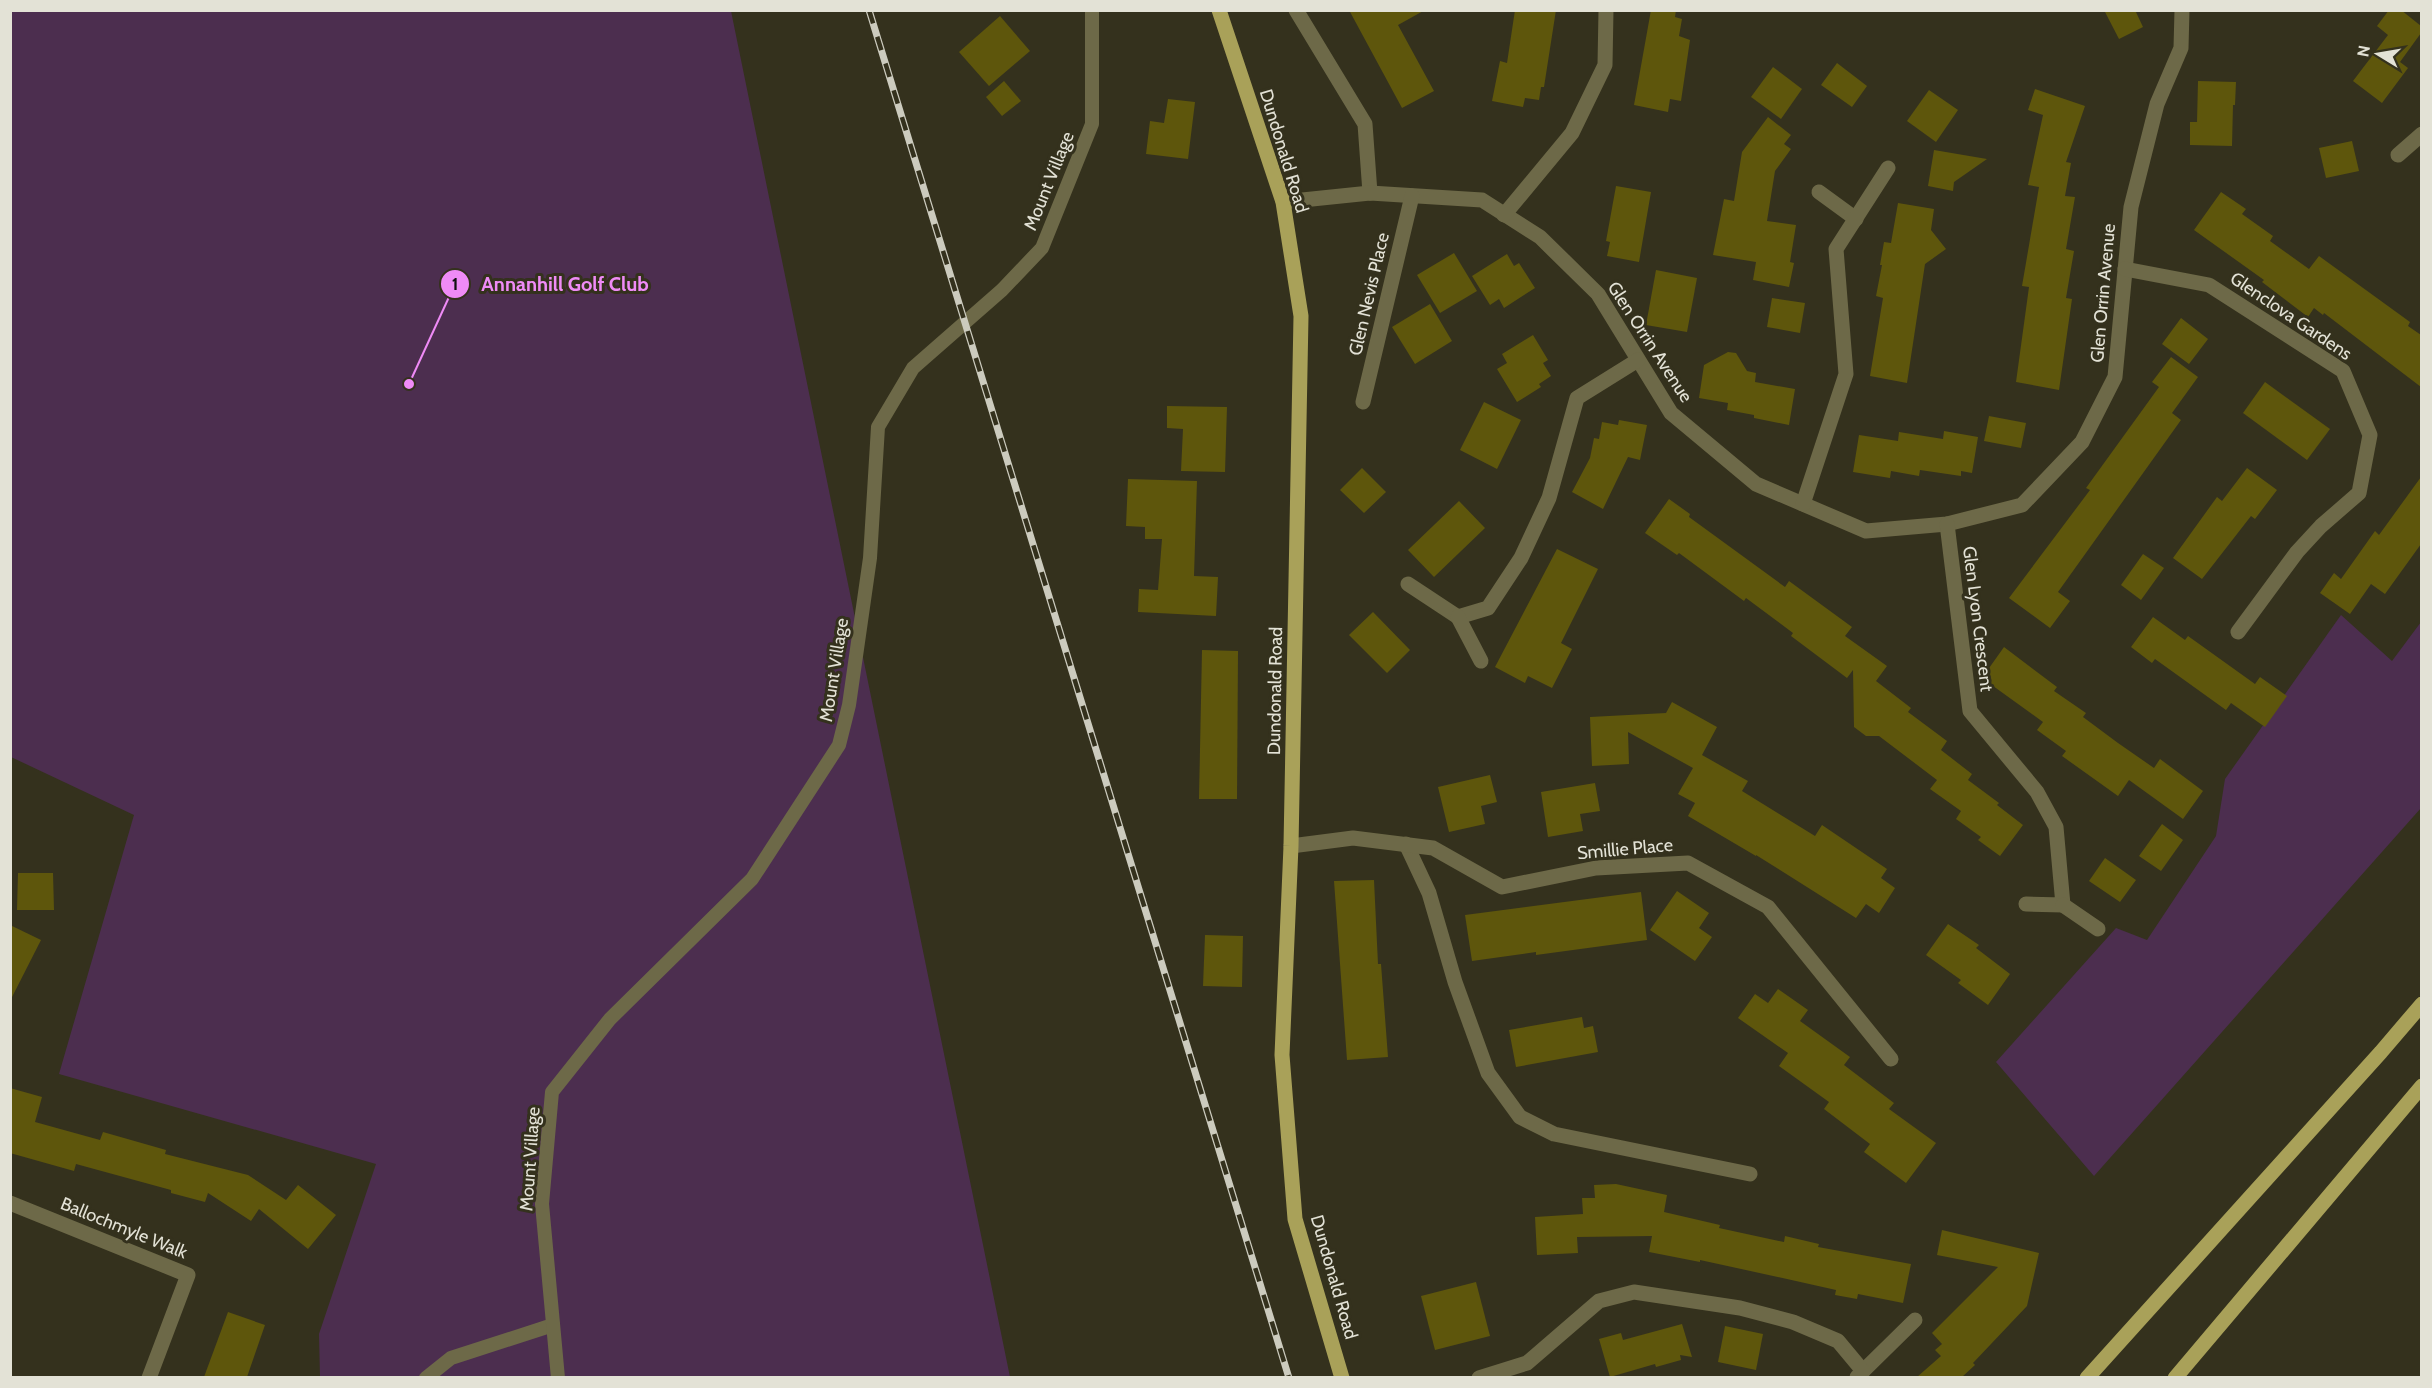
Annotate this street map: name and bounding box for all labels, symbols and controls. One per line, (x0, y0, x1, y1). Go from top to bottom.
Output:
north arrow (2348, 24, 2408, 84)
text: N (2353, 44, 2374, 59)
street label: Dundonald Road (1255, 86, 1313, 216)
street label: Mount Village (1019, 128, 1079, 234)
street label: Glen Orrin Avenue (2086, 223, 2120, 363)
street label: Glen Nevis Place (1344, 230, 1394, 358)
callout: Annanhill Golf Club (440, 265, 661, 303)
street label: Glenclova Gardens (2226, 267, 2356, 365)
text: Annanhill Golf Club (481, 272, 649, 296)
text: 1 (452, 273, 458, 295)
street label: Glen Orrin Avenue (1603, 277, 1697, 407)
street label: Glen Lyon Crescent (1958, 545, 1998, 693)
street label: Mount Village (815, 617, 853, 723)
street label: Dundonald Road (1263, 627, 1287, 755)
street label: Smillie Place (1576, 834, 1674, 864)
street label: Mount Village (515, 1106, 545, 1212)
street label: Ballochmyle Walk (57, 1193, 192, 1264)
street label: Dundonald Road (1306, 1212, 1362, 1342)

